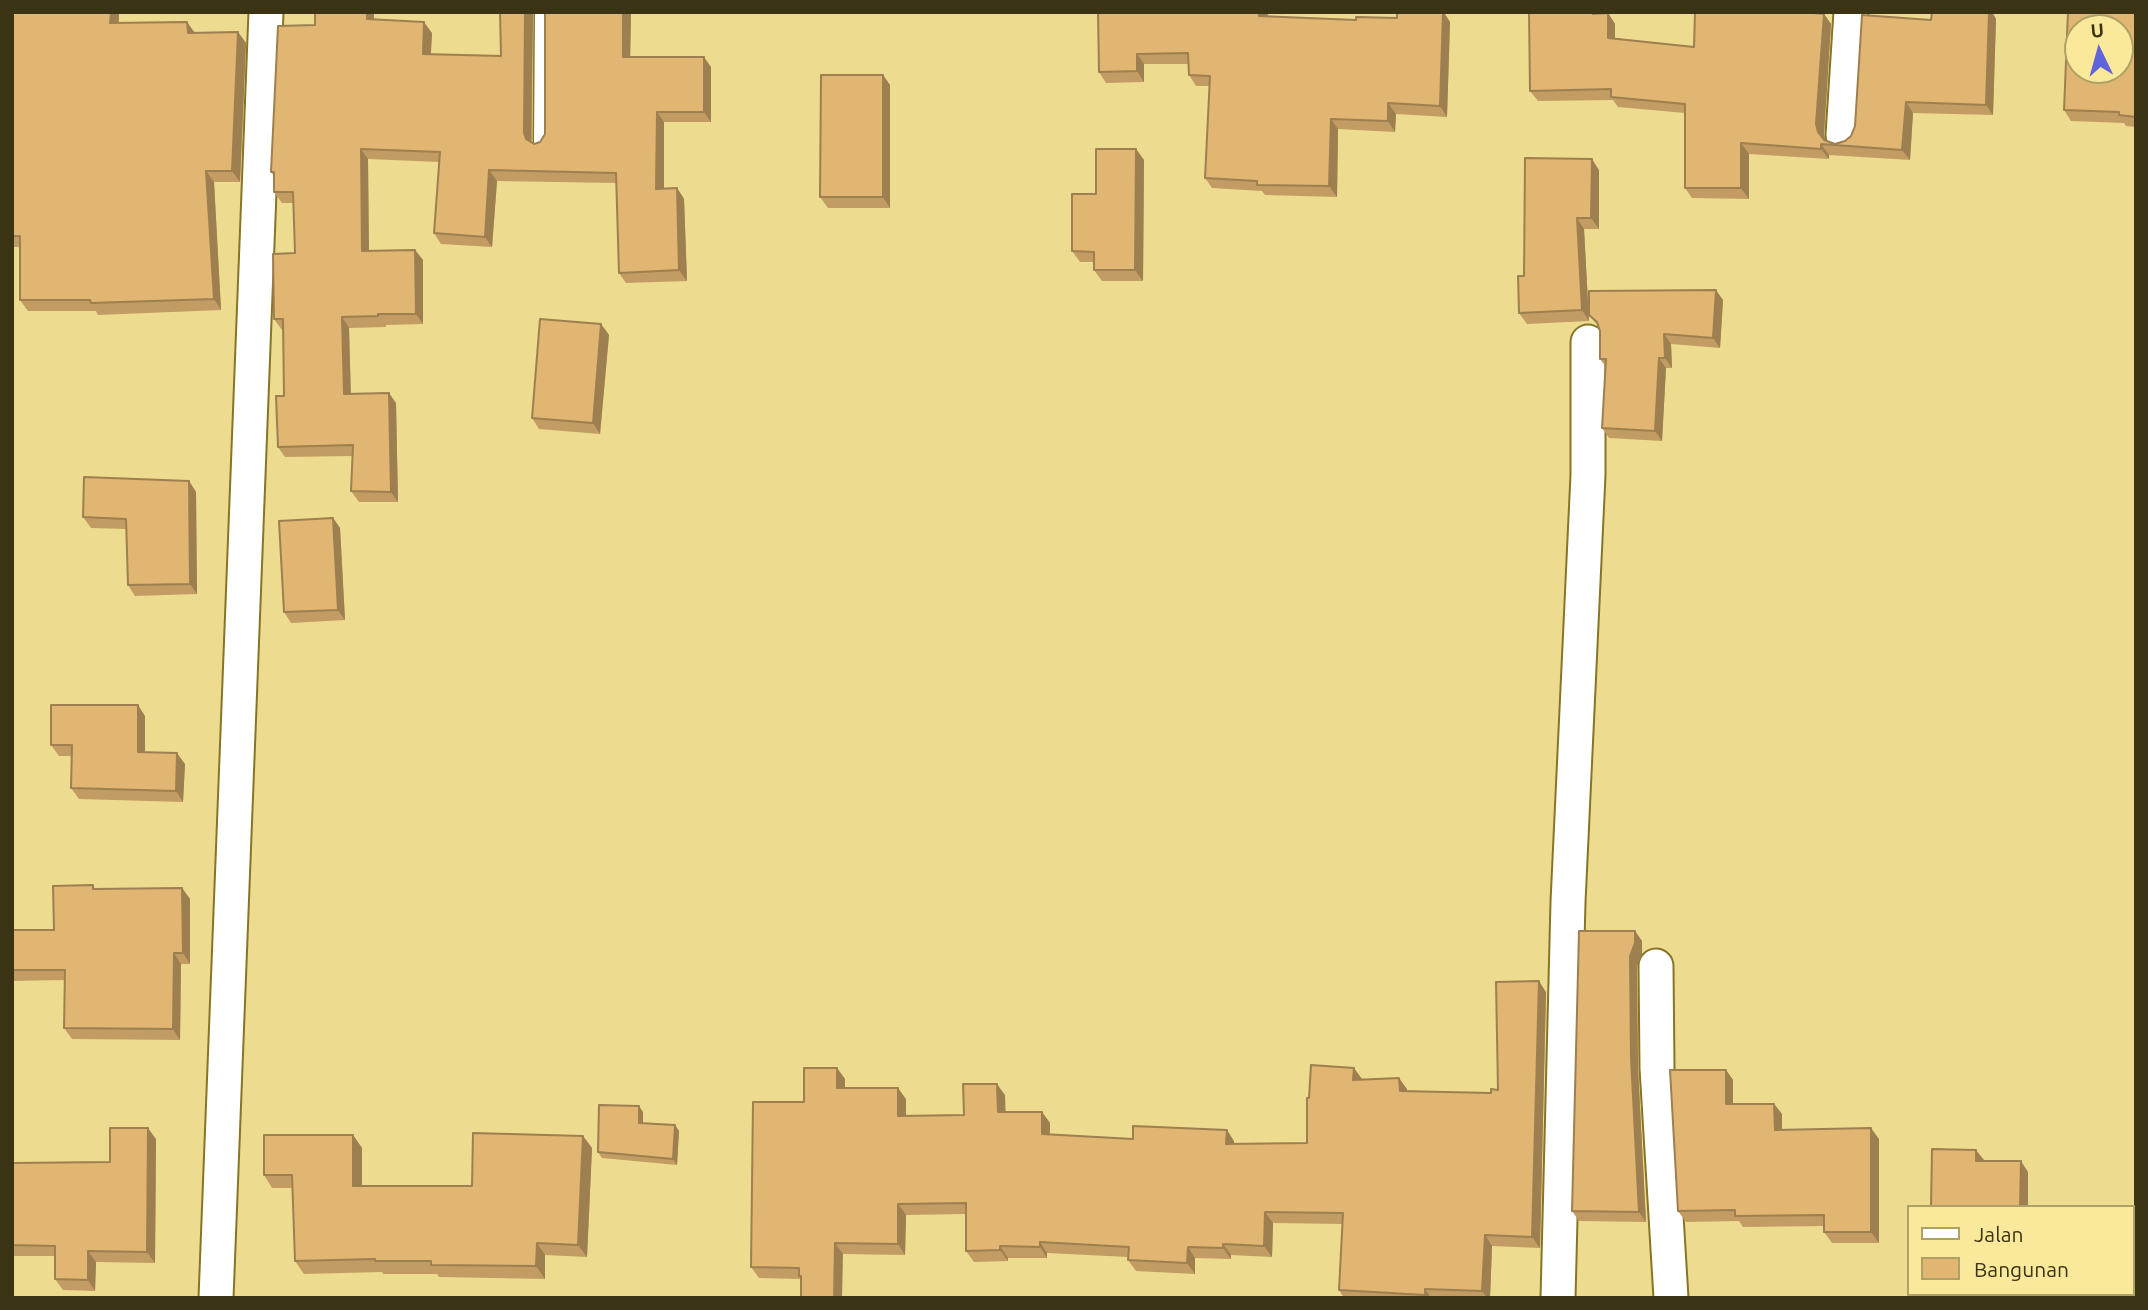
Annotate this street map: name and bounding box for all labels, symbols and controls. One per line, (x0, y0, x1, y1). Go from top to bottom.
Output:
north arrow (2064, 14, 2134, 84)
text: U (2090, 19, 2105, 42)
legend (1906, 1205, 2134, 1296)
text: Jalan (1974, 1222, 2023, 1246)
text: Bangunan (1974, 1257, 2069, 1281)

